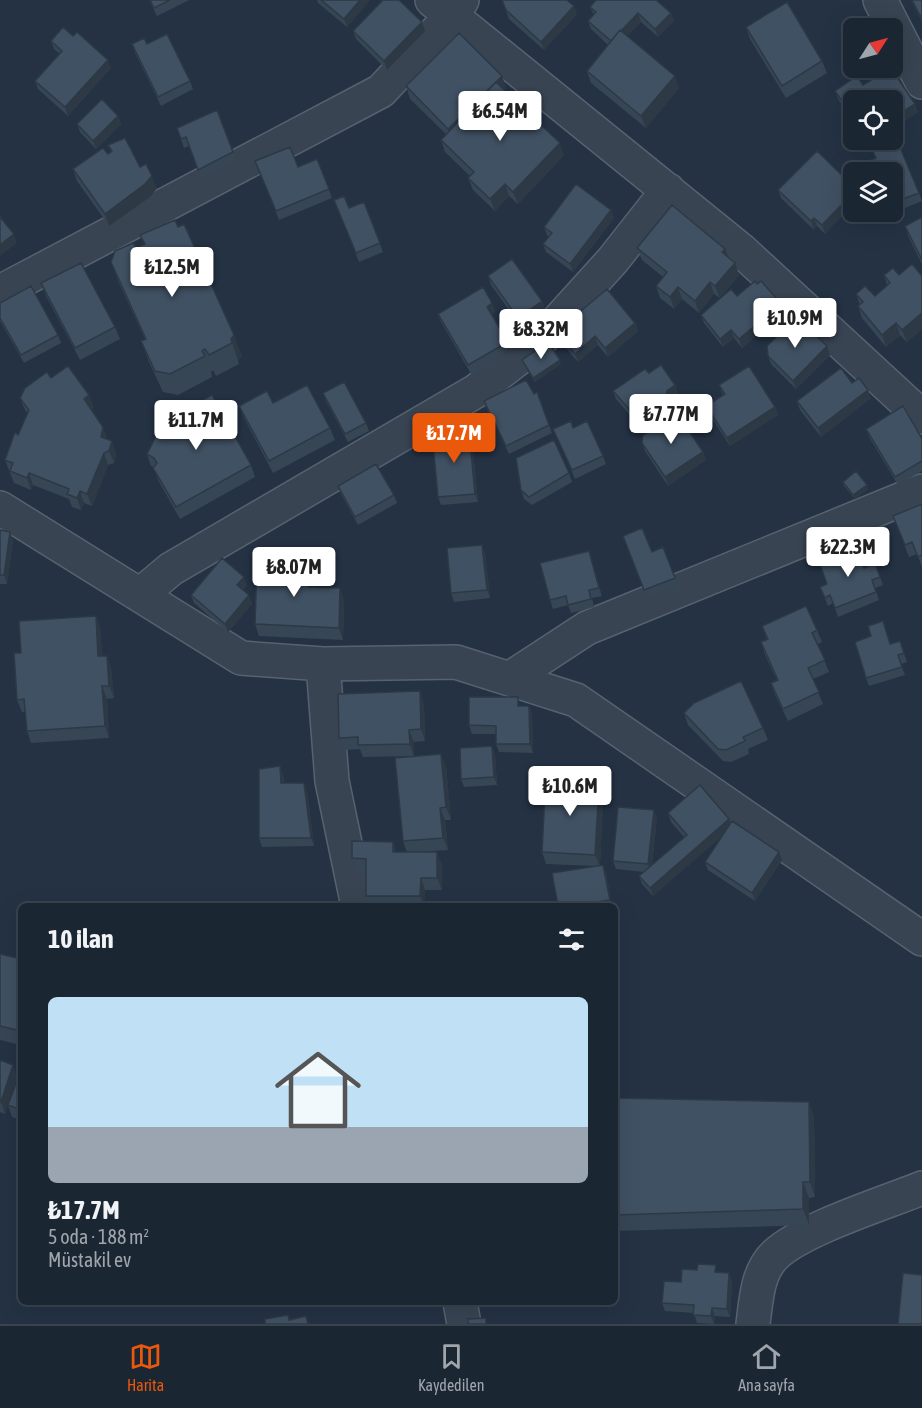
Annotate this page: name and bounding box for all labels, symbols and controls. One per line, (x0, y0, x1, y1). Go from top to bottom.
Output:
north arrow (843, 18, 903, 78)
map controls (843, 18, 903, 222)
button: locate (843, 90, 903, 150)
pin: ₺6.54M (451, 91, 549, 142)
text: ₺6.54M (472, 99, 528, 122)
button: layers (843, 162, 903, 222)
pin: ₺12.5M (123, 247, 221, 298)
text: ₺12.5M (144, 255, 200, 278)
pin: ₺10.9M (746, 298, 844, 349)
text: ₺10.9M (767, 306, 823, 329)
pin: ₺8.32M (492, 309, 590, 360)
text: ₺8.32M (513, 317, 569, 340)
pin: ₺7.77M (622, 394, 720, 445)
pin: ₺11.7M (147, 400, 245, 451)
text: ₺7.77M (643, 402, 699, 425)
text: ₺11.7M (168, 408, 224, 431)
pin: ₺17.7M (405, 413, 503, 464)
text: ₺17.7M (426, 421, 482, 444)
pin: ₺22.3M (799, 527, 897, 578)
text: ₺22.3M (820, 535, 876, 558)
pin: ₺8.07M (245, 547, 343, 598)
text: ₺8.07M (266, 555, 322, 578)
pin: ₺10.6M (521, 766, 619, 817)
text: ₺10.6M (542, 774, 598, 797)
icon: filters (555, 923, 588, 956)
text: 10 ilan (48, 924, 114, 954)
icon: home (264, 1036, 372, 1144)
text: ₺17.7M (48, 1195, 120, 1225)
text: 5 oda · 188 m² (48, 1225, 149, 1248)
text: Müstakil ev (48, 1248, 131, 1271)
tab: Harita (127, 1340, 164, 1394)
tab: Kaydedilen (418, 1340, 484, 1394)
tab: Ana sayfa (738, 1340, 795, 1394)

